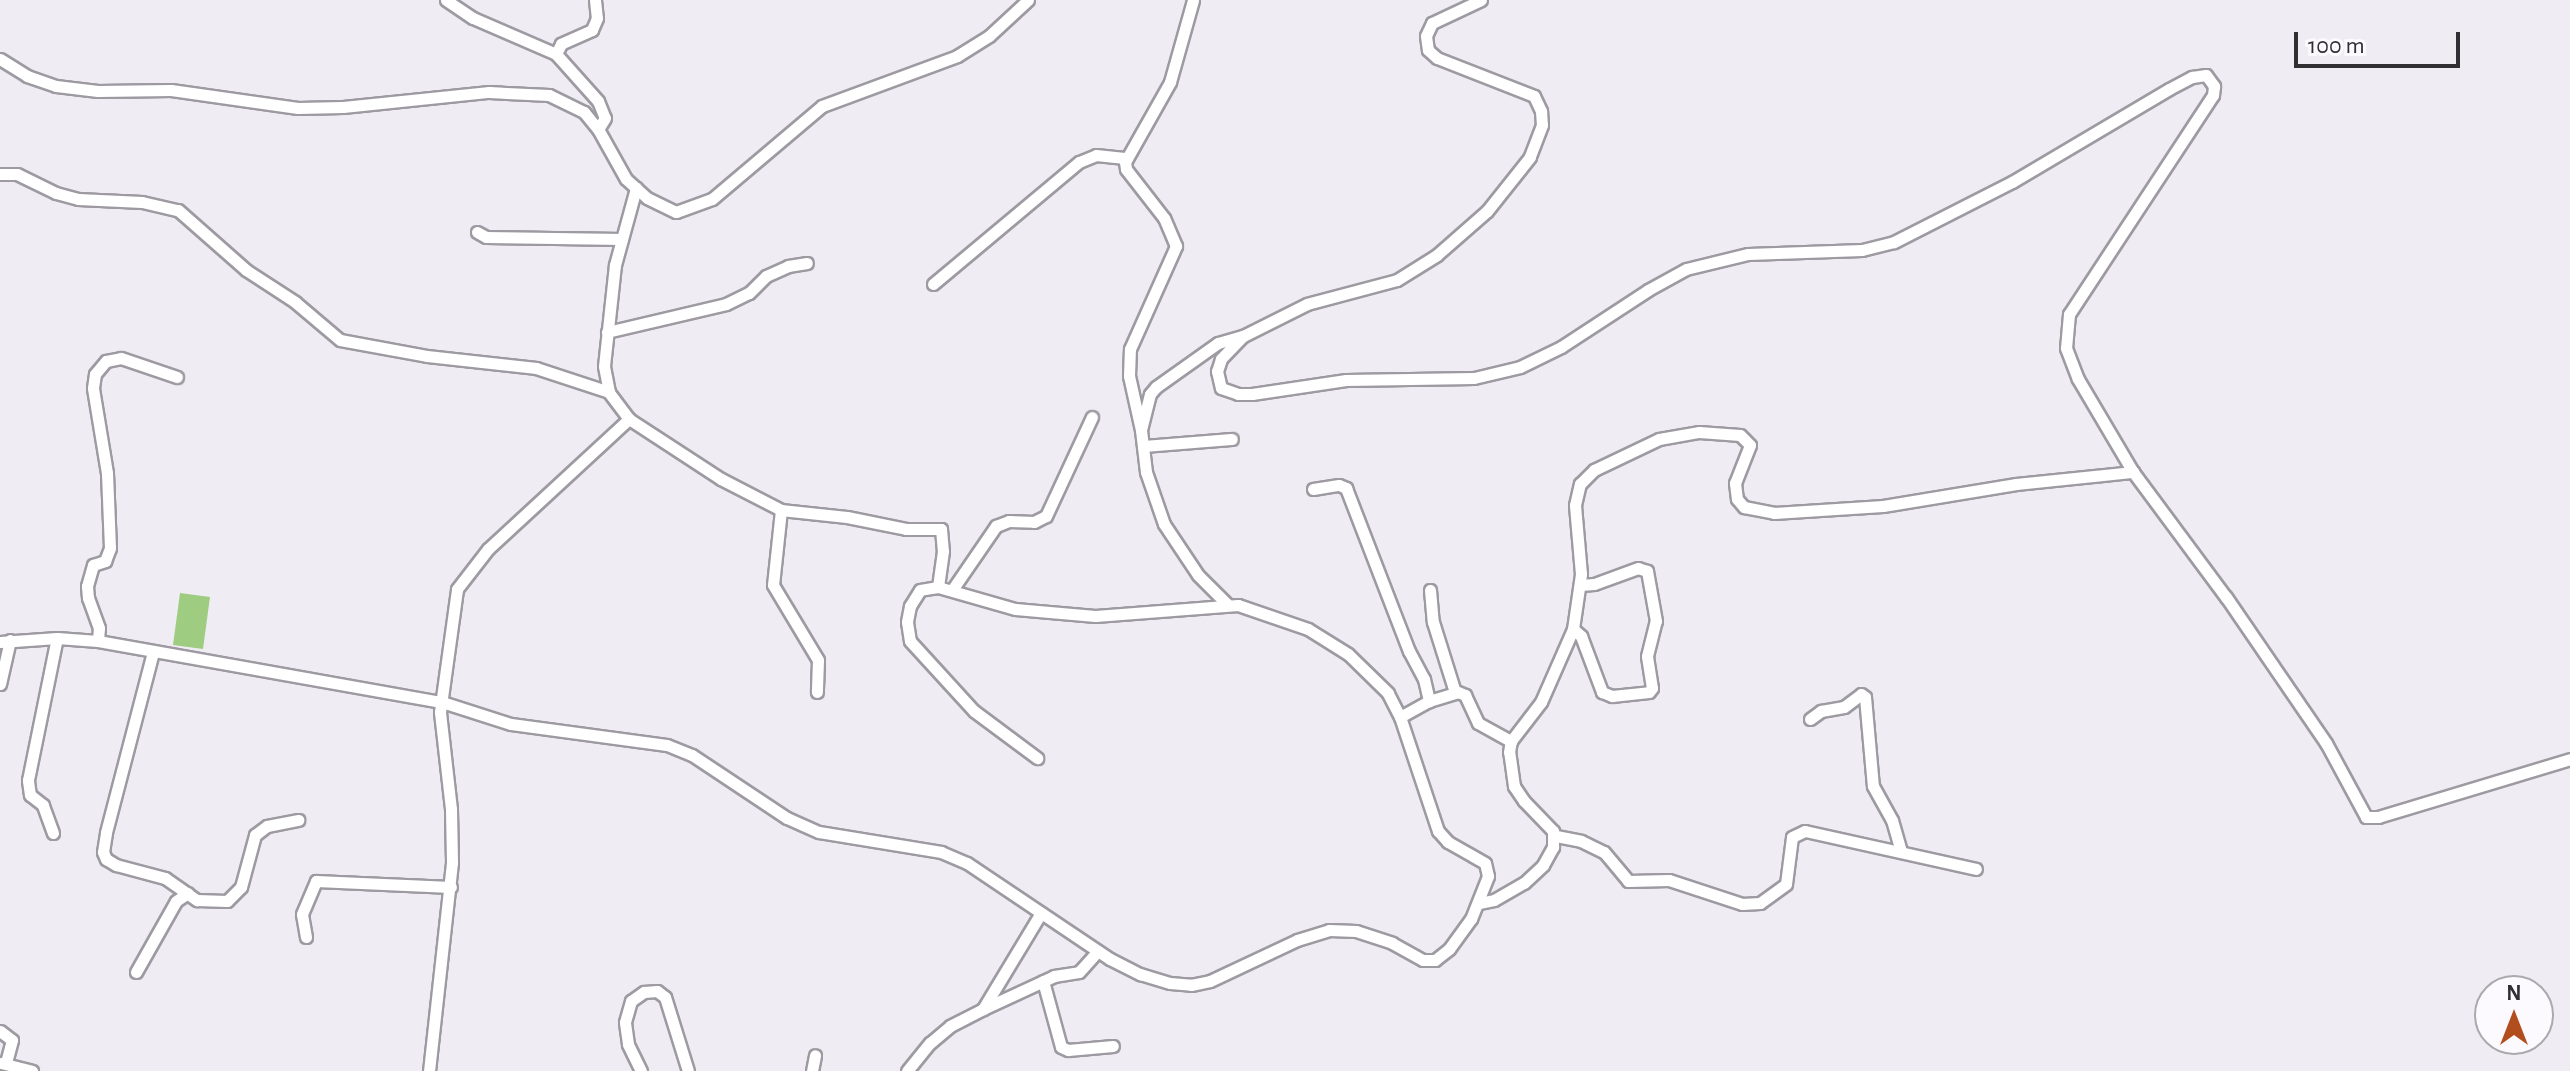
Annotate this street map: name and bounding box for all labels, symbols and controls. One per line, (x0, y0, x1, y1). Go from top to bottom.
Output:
scale bar (2298, 16, 2464, 66)
text: 100 m (2308, 34, 2365, 58)
north arrow (2474, 975, 2554, 1055)
text: N (2506, 982, 2522, 1004)

